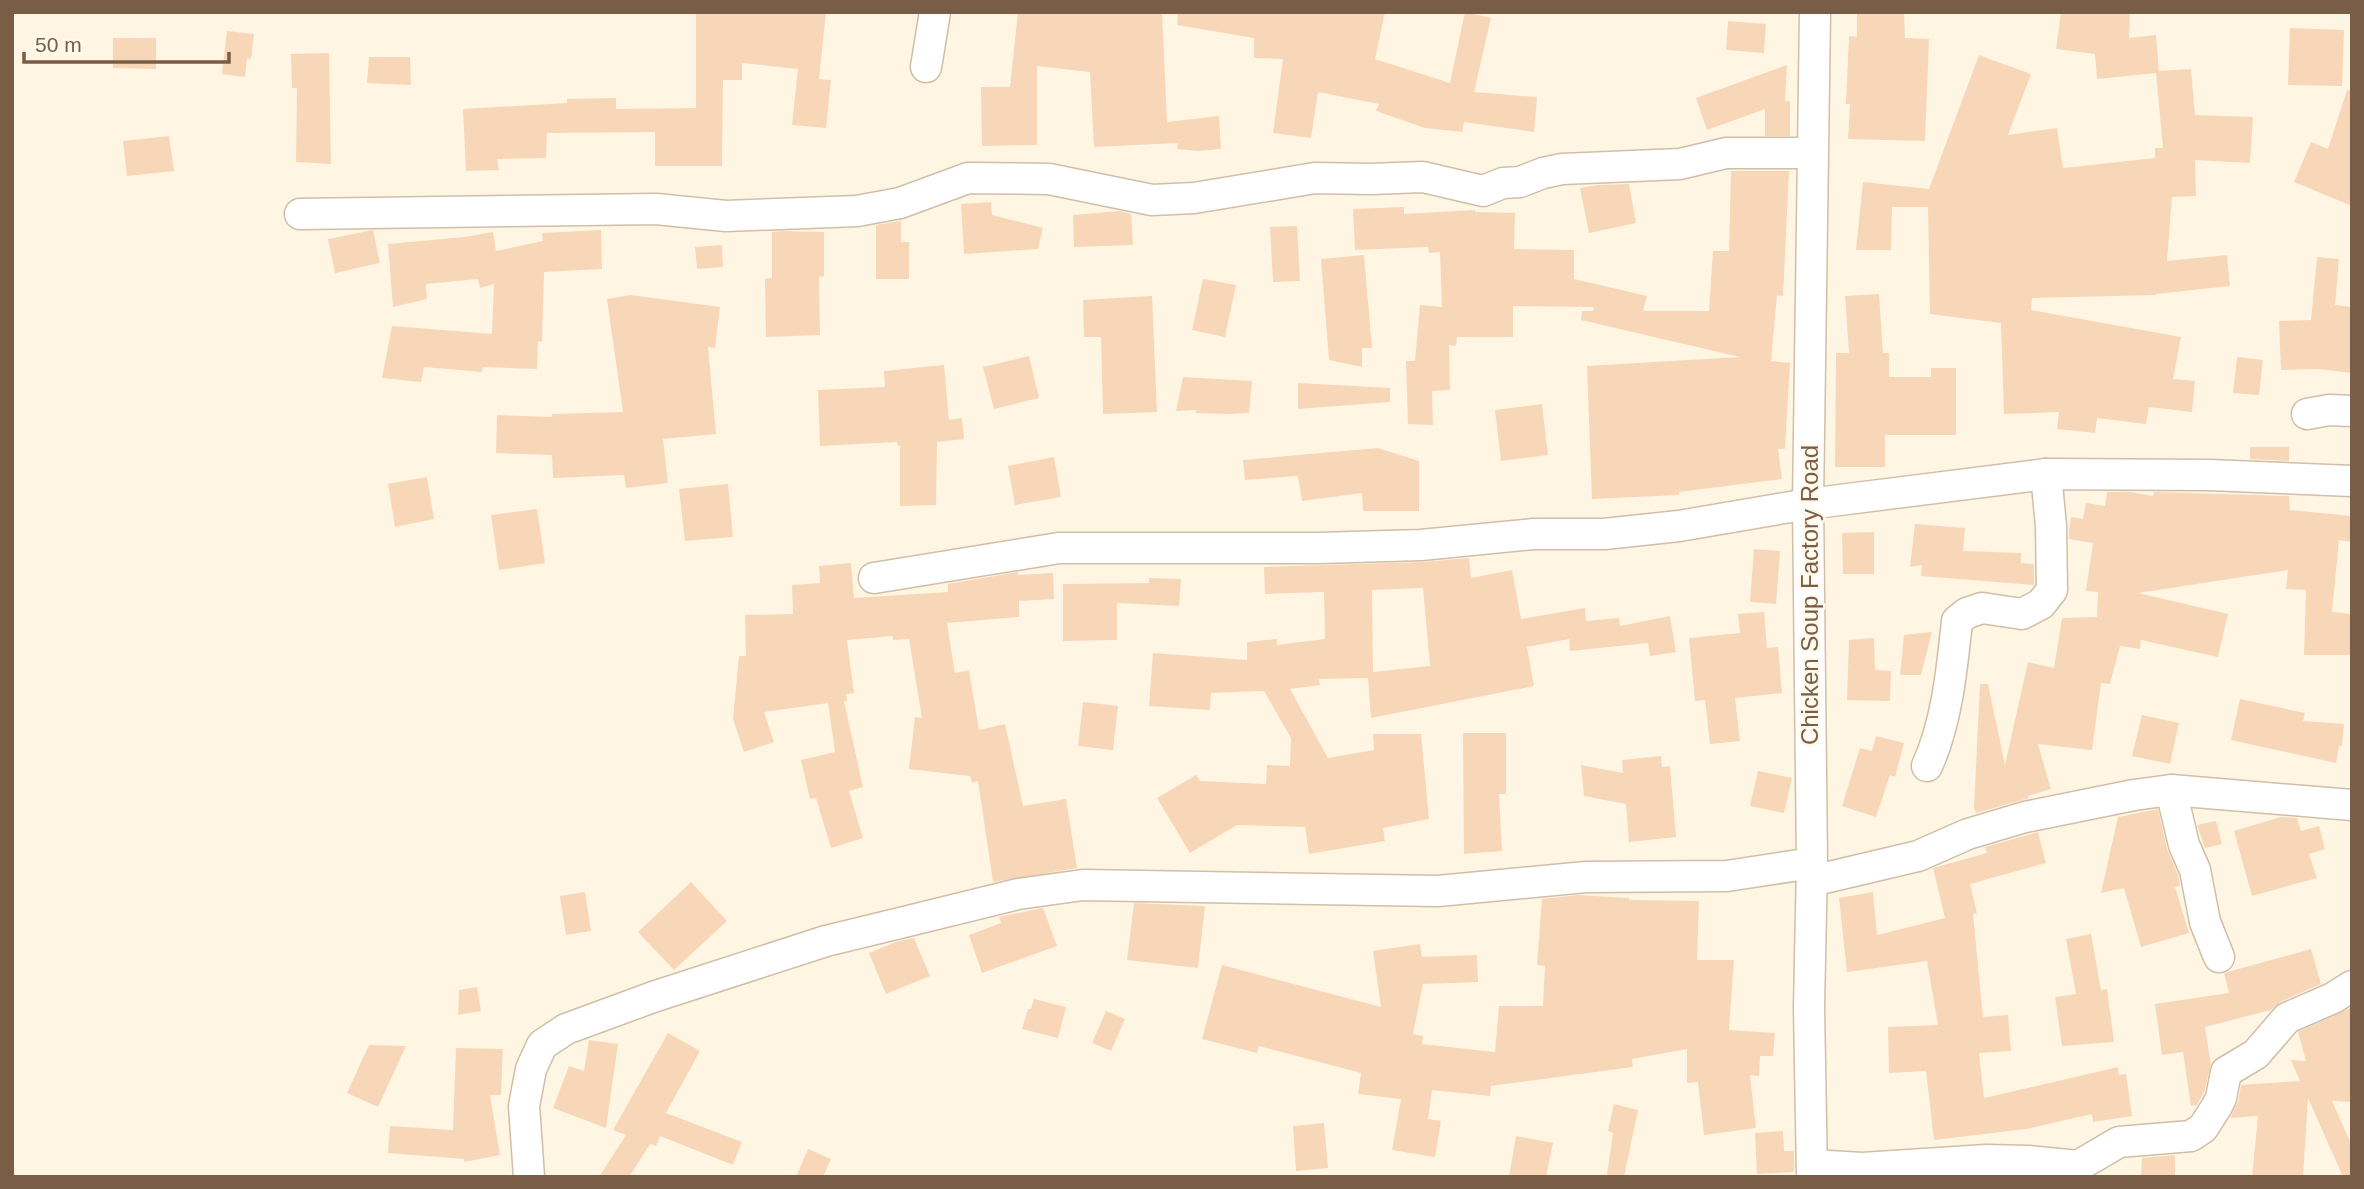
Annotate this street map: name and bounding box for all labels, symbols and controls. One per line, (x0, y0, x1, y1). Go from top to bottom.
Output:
scale bar (24, 21, 229, 65)
text: 50 m (35, 33, 82, 56)
street label: Chicken Soup Factory Road (1796, 445, 1823, 745)

